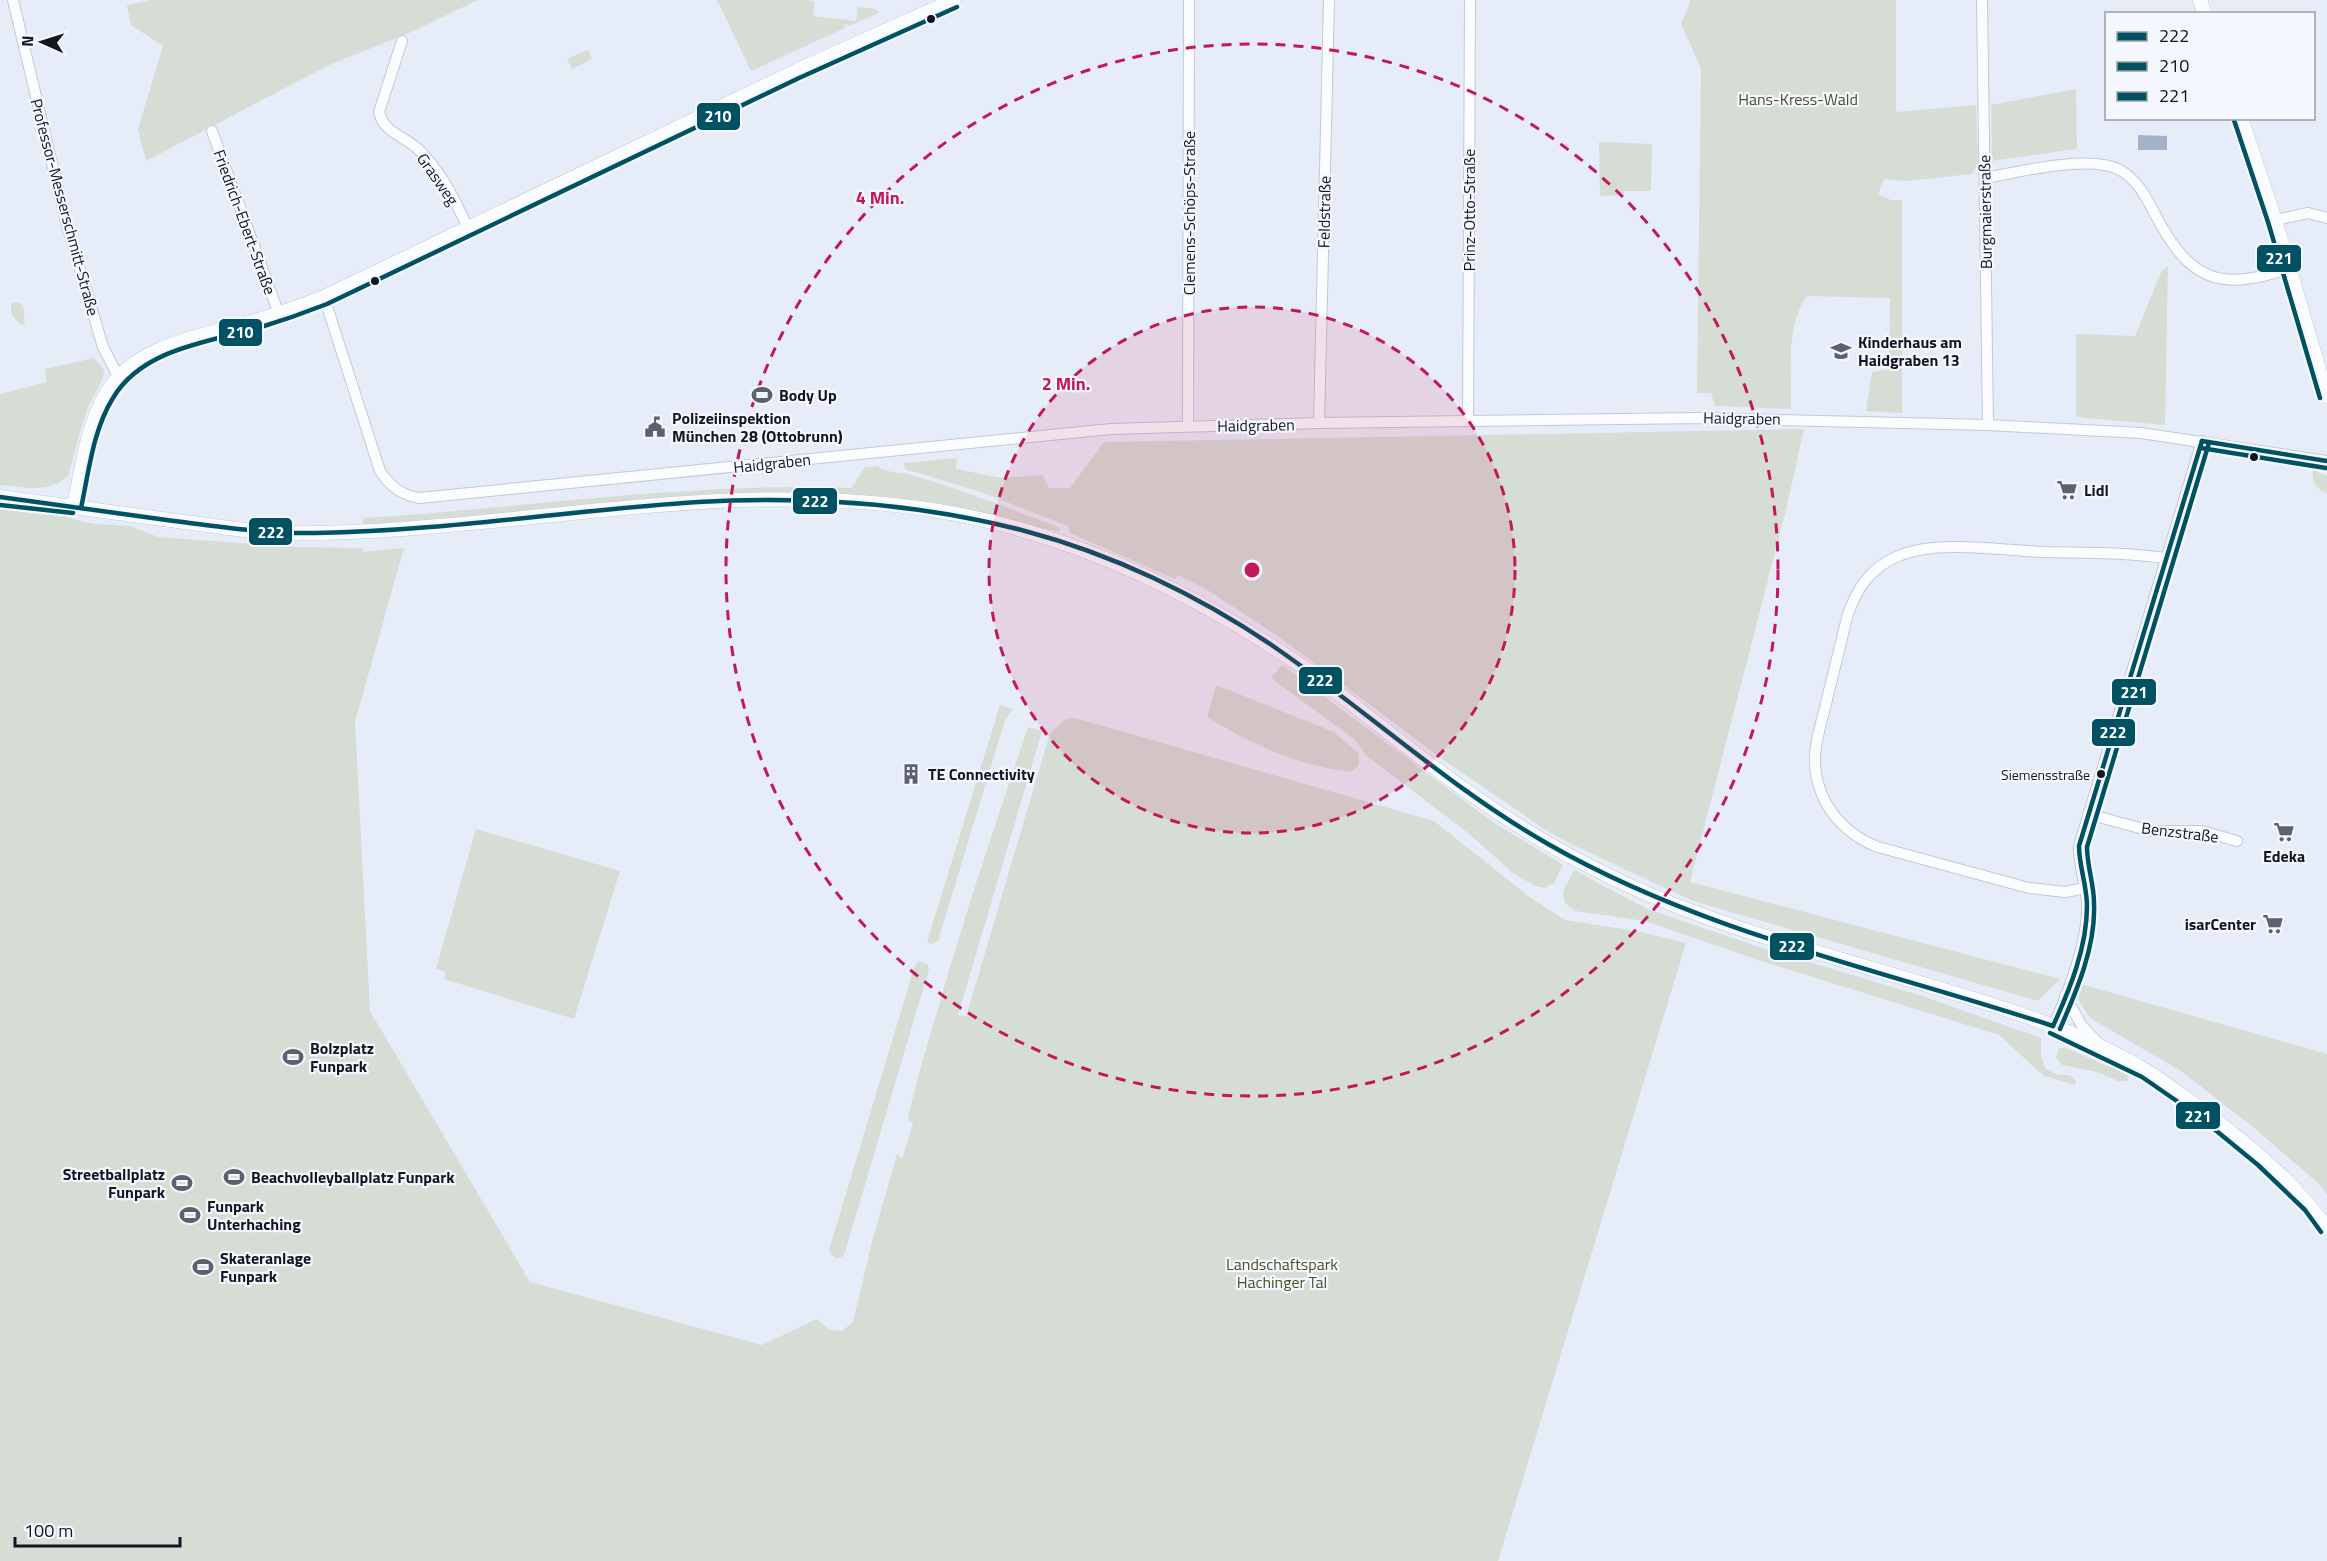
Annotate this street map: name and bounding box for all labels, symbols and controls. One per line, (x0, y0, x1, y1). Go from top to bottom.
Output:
north arrow (12, 12, 72, 72)
legend (2105, 12, 2315, 120)
unlabelled marker (925, 13, 937, 25)
text: 222 (2159, 22, 2189, 49)
text: N (15, 35, 39, 47)
text: 210 (2159, 52, 2189, 79)
text: 221 (2159, 82, 2189, 109)
park label: Hans-Kress-Wald (1738, 87, 1858, 111)
street label: Professor-Messerschmitt-Straße (24, 96, 106, 318)
line badge: 210 (696, 102, 741, 131)
text: 210 (705, 104, 731, 128)
street label: Clemens-Schöps-Straße (1177, 131, 1201, 295)
street label: Friedrich-Ebert-Straße (208, 146, 282, 298)
street label: Grasweg (411, 148, 465, 210)
street label: Prinz-Otto-Straße (1457, 149, 1481, 271)
street label: Burgmaierstraße (1972, 155, 1998, 269)
street label: Feldstraße (1311, 176, 1337, 248)
text: 4 Min. (856, 184, 904, 211)
line badge: 221 (2256, 244, 2302, 273)
text: 221 (2266, 246, 2292, 270)
unlabelled marker (369, 275, 381, 287)
line badge: 210 (218, 318, 263, 347)
text: 210 (227, 320, 253, 344)
place label: Kinderhaus am Haidgraben 13 (1858, 330, 1962, 372)
school or university icon: Kinderhaus am Haidgraben 13 (1829, 339, 1853, 363)
text: 2 Min. (1042, 370, 1090, 397)
sports icon: Body Up (750, 383, 774, 407)
place label: Body Up (779, 383, 837, 407)
street label: Haidgraben (1703, 405, 1781, 431)
place label: Polizeiinspektion München 28 (Ottobrunn) (672, 406, 843, 448)
street label: Haidgraben (1217, 412, 1295, 438)
public building icon: Polizeiinspektion München 28 (Ottobrunn) (643, 415, 667, 439)
street label: Haidgraben (732, 447, 812, 479)
unlabelled marker (2248, 451, 2260, 463)
supermarket icon: Lidl (2055, 478, 2079, 502)
place label: Lidl (2084, 478, 2109, 502)
line badge: 222 (792, 487, 838, 515)
text: 222 (802, 489, 828, 513)
line badge: 222 (248, 517, 293, 546)
text: 222 (258, 520, 284, 544)
centre of rings (1242, 560, 1262, 580)
line badge: 222 (1298, 666, 1343, 695)
text: 222 (1307, 668, 1333, 692)
line badge: 221 (2111, 678, 2157, 706)
text: 221 (2121, 680, 2147, 704)
line badge: 222 (2091, 718, 2136, 747)
text: 222 (2100, 720, 2126, 744)
building icon: TE Connectivity (899, 762, 923, 786)
place label: TE Connectivity (928, 762, 1035, 786)
place label: Siemensstraße (2001, 764, 2090, 785)
marker: Siemensstraße (2095, 768, 2107, 780)
street label: Benzstraße (2140, 815, 2220, 849)
supermarket icon: Edeka (2272, 820, 2296, 844)
place label: Edeka (2263, 844, 2305, 868)
place label: isarCenter (2185, 912, 2256, 936)
supermarket icon: isarCenter (2261, 912, 2285, 936)
line badge: 222 (1769, 932, 1815, 961)
text: 222 (1779, 934, 1805, 958)
place label: Bolzplatz Funpark (310, 1036, 374, 1078)
sports icon: Bolzplatz Funpark (281, 1045, 305, 1069)
line badge: 221 (2175, 1101, 2221, 1130)
text: 221 (2185, 1104, 2211, 1128)
place label: Streetballplatz Funpark (63, 1162, 166, 1204)
sports icon: Beachvolleyballplatz Funpark (222, 1165, 246, 1189)
place label: Beachvolleyballplatz Funpark (251, 1165, 455, 1189)
sports icon: Streetballplatz Funpark (170, 1171, 194, 1195)
place label: Funpark Unterhaching (207, 1194, 301, 1236)
sports icon: Funpark Unterhaching (178, 1203, 202, 1227)
place label: Skateranlage Funpark (220, 1246, 311, 1288)
park label: Landschaftspark Hachinger Tal (1226, 1252, 1338, 1294)
sports icon: Skateranlage Funpark (191, 1255, 215, 1279)
scale bar (15, 1510, 180, 1548)
text: 100 m (24, 1517, 73, 1544)

